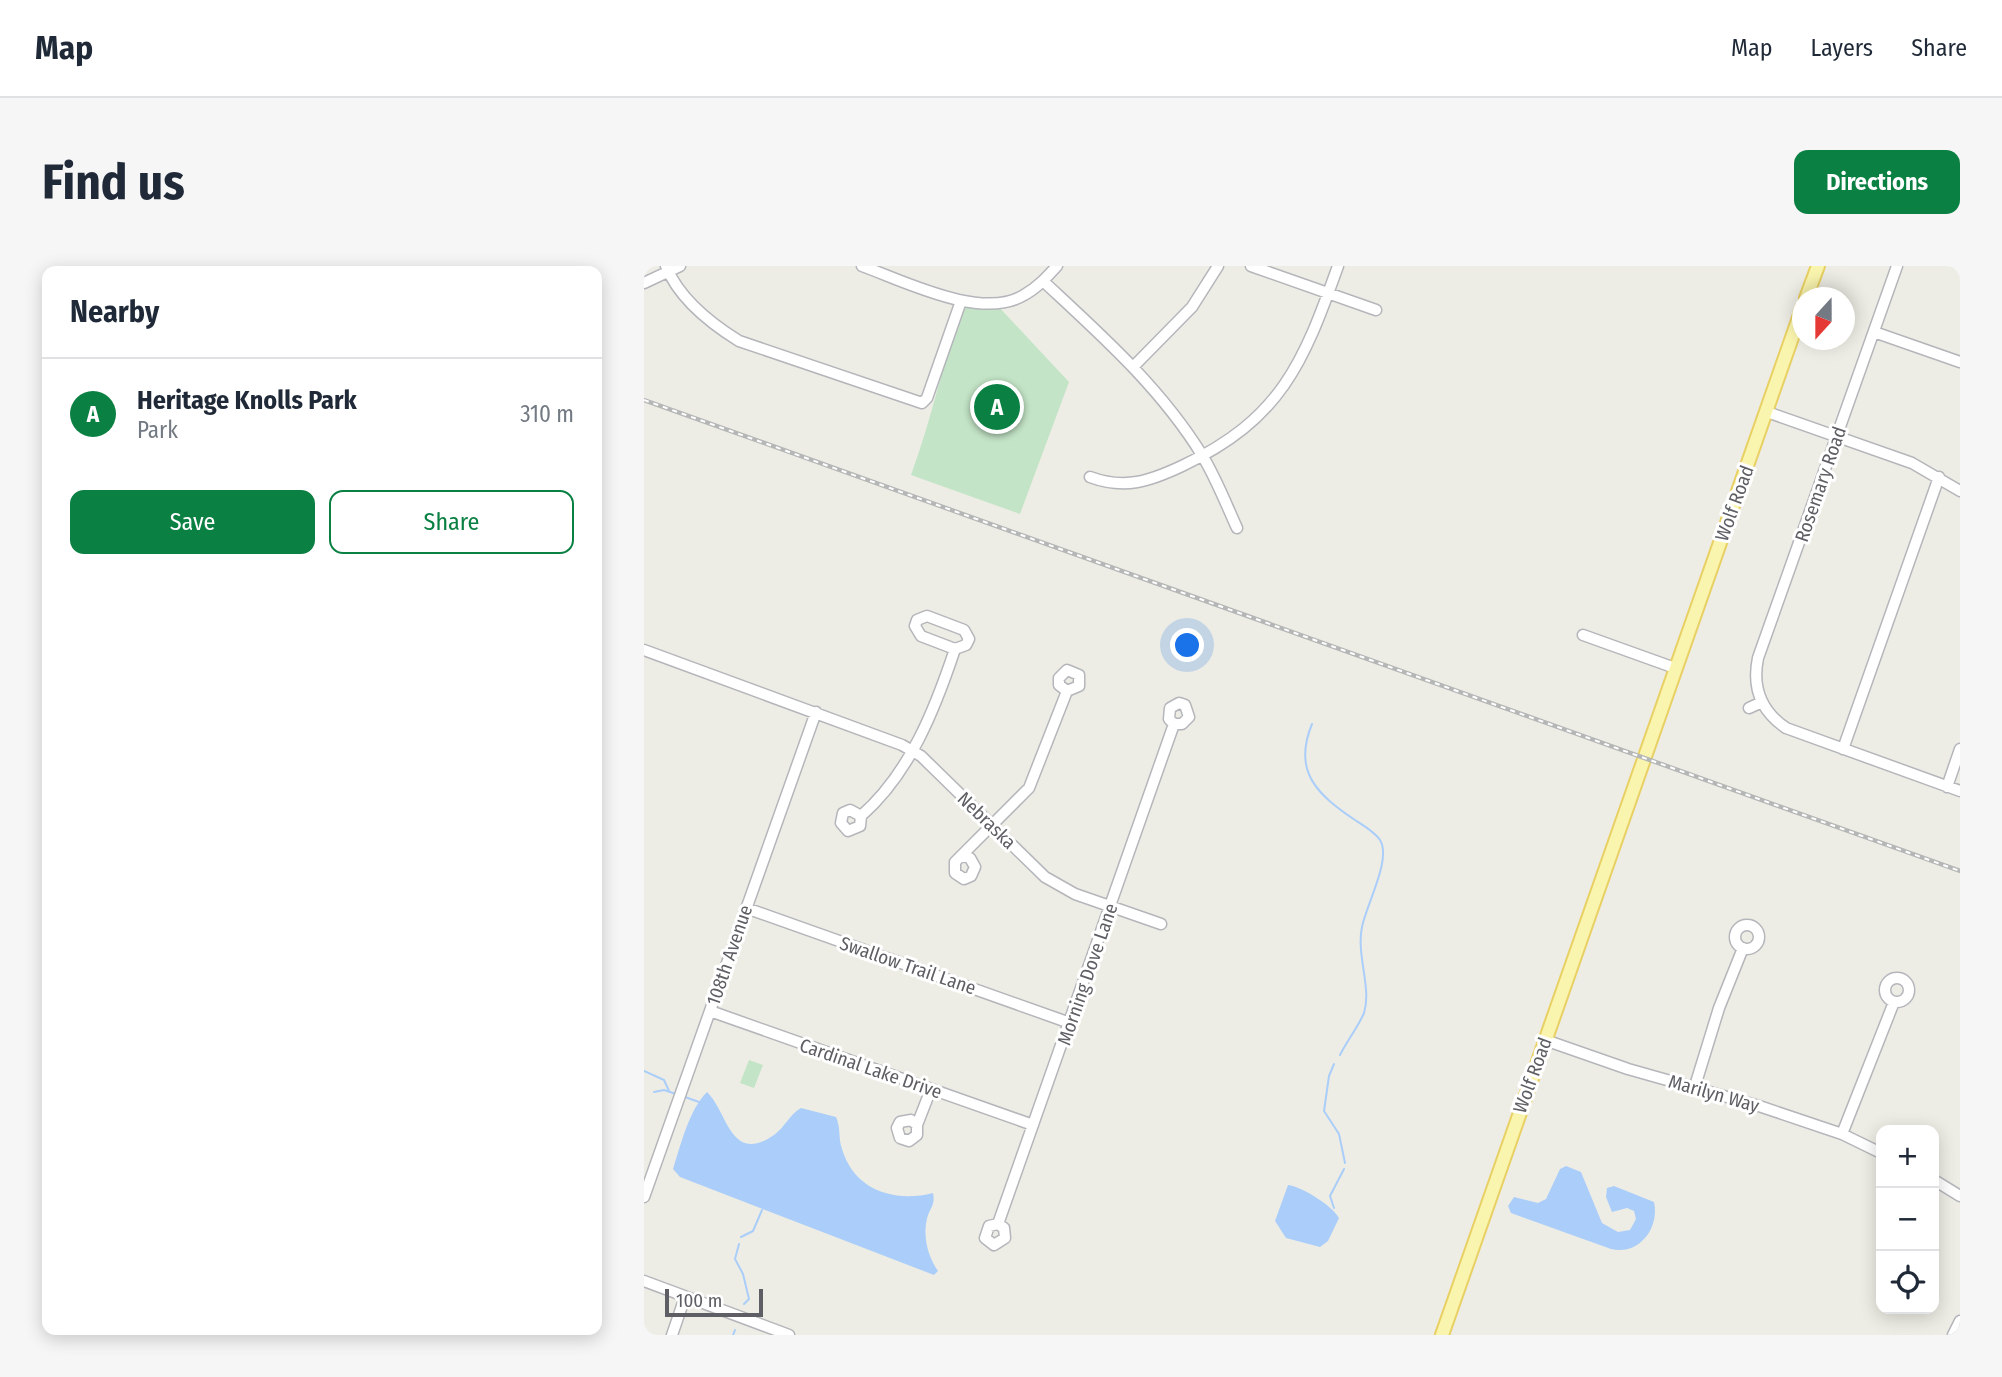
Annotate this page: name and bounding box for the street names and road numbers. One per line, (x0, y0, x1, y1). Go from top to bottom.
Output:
street label: Rosemary Road (1790, 423, 1851, 545)
street label: Wolf Road (1710, 462, 1759, 544)
street label: Nebraska (953, 787, 1021, 854)
street label: Morning Dove Lane (1052, 900, 1123, 1048)
street label: 108th Avenue (702, 902, 757, 1008)
street label: Swallow Trail Lane (837, 931, 979, 1000)
street label: Cardinal Lake Drive (797, 1033, 945, 1104)
street label: Wolf Road (1508, 1034, 1557, 1116)
street label: Marilyn Way (1666, 1070, 1762, 1118)

